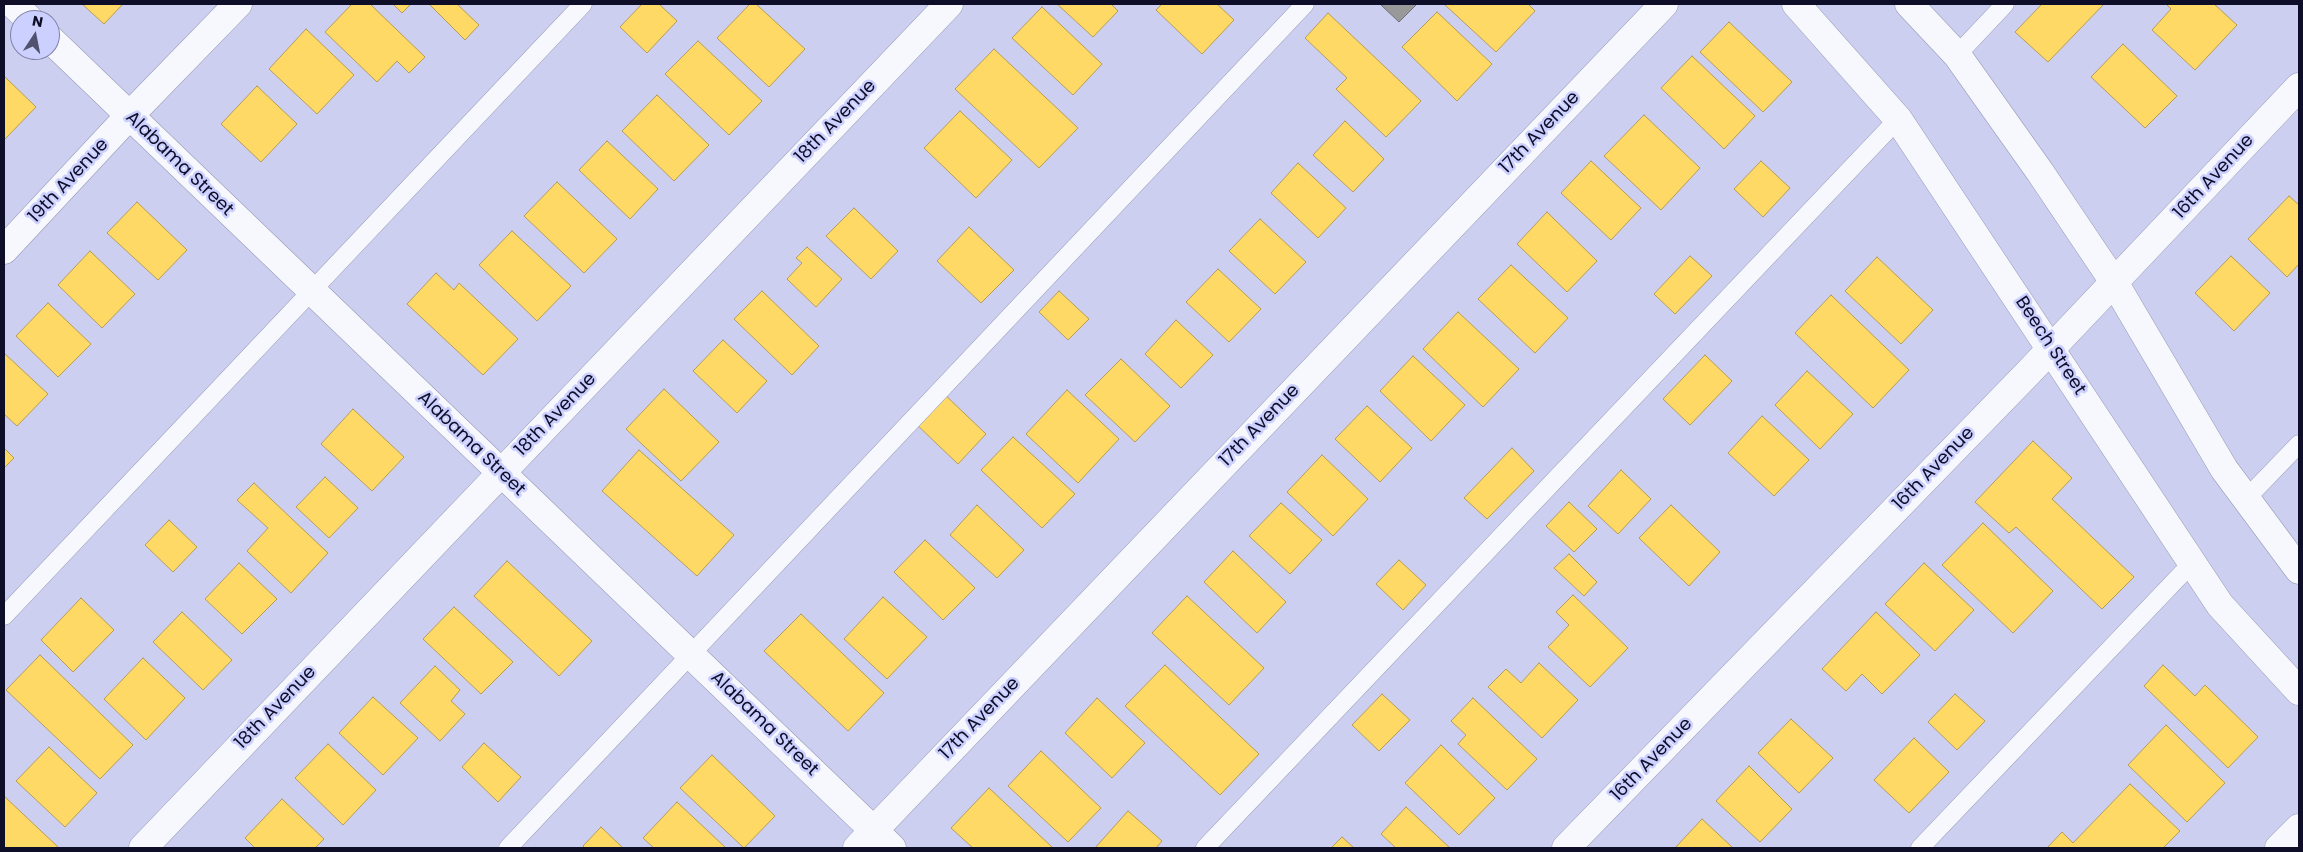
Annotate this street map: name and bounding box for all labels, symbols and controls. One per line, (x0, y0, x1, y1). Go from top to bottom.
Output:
north arrow (10, 10, 60, 60)
text: N (31, 10, 45, 32)
street label: 18th Avenue (791, 76, 881, 168)
street label: 17th Avenue (1495, 87, 1585, 179)
street label: Alabama Street (121, 107, 237, 221)
street label: 16th Avenue (2169, 130, 2259, 224)
street label: 19th Avenue (24, 134, 114, 228)
street label: Beech Street (2010, 293, 2090, 399)
street label: 18th Avenue (511, 369, 601, 461)
street label: 17th Avenue (1215, 380, 1305, 472)
street label: Alabama Street (413, 387, 529, 501)
street label: 16th Avenue (1889, 423, 1979, 515)
street label: 18th Avenue (231, 662, 321, 754)
street label: Alabama Street (706, 667, 822, 781)
street label: 17th Avenue (935, 673, 1025, 765)
street label: 16th Avenue (1607, 714, 1697, 806)

